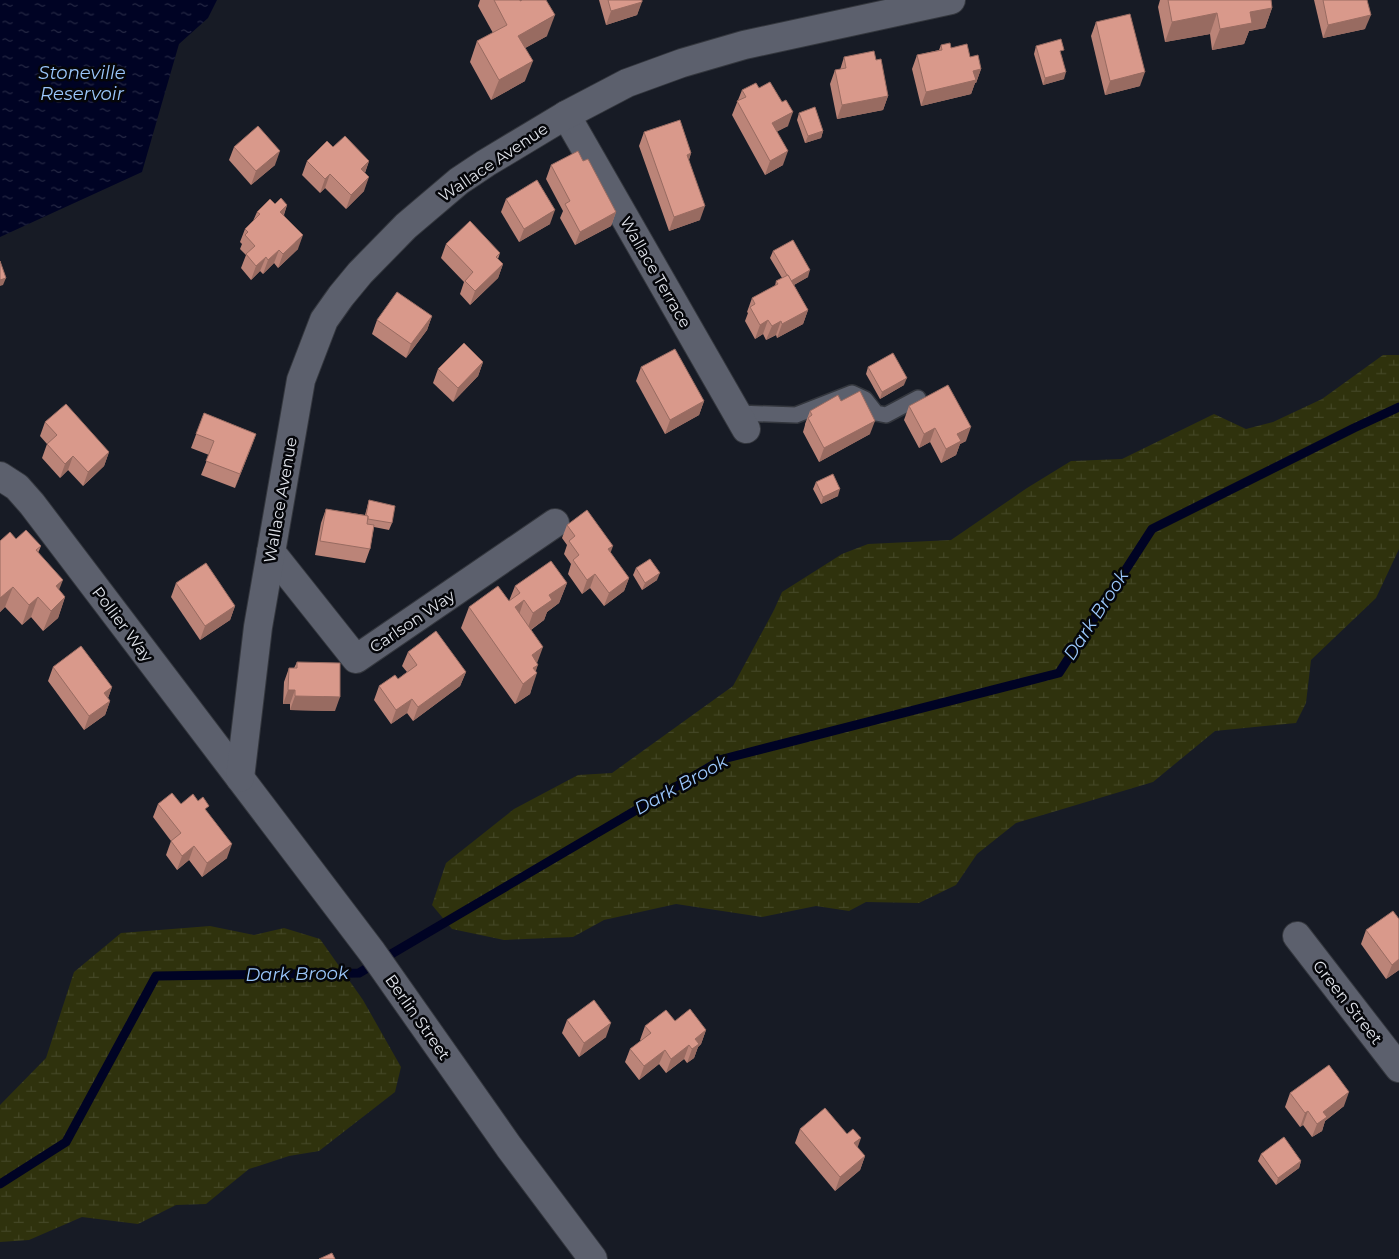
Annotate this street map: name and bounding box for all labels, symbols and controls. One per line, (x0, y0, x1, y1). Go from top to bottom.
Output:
water label: Stoneville Reservoir (38, 62, 126, 105)
street label: Wallace Avenue (435, 119, 551, 206)
street label: Wallace Terrace (616, 213, 695, 331)
street label: Wallace Avenue (260, 436, 301, 565)
water label: Dark Brook (1059, 565, 1134, 664)
street label: Pollier Way (88, 583, 157, 666)
street label: Carlson Way (366, 586, 459, 657)
water label: Dark Brook (630, 750, 733, 820)
street label: Green Street (1309, 957, 1387, 1048)
water label: Dark Brook (245, 962, 350, 986)
street label: Berlin Street (381, 971, 454, 1064)

